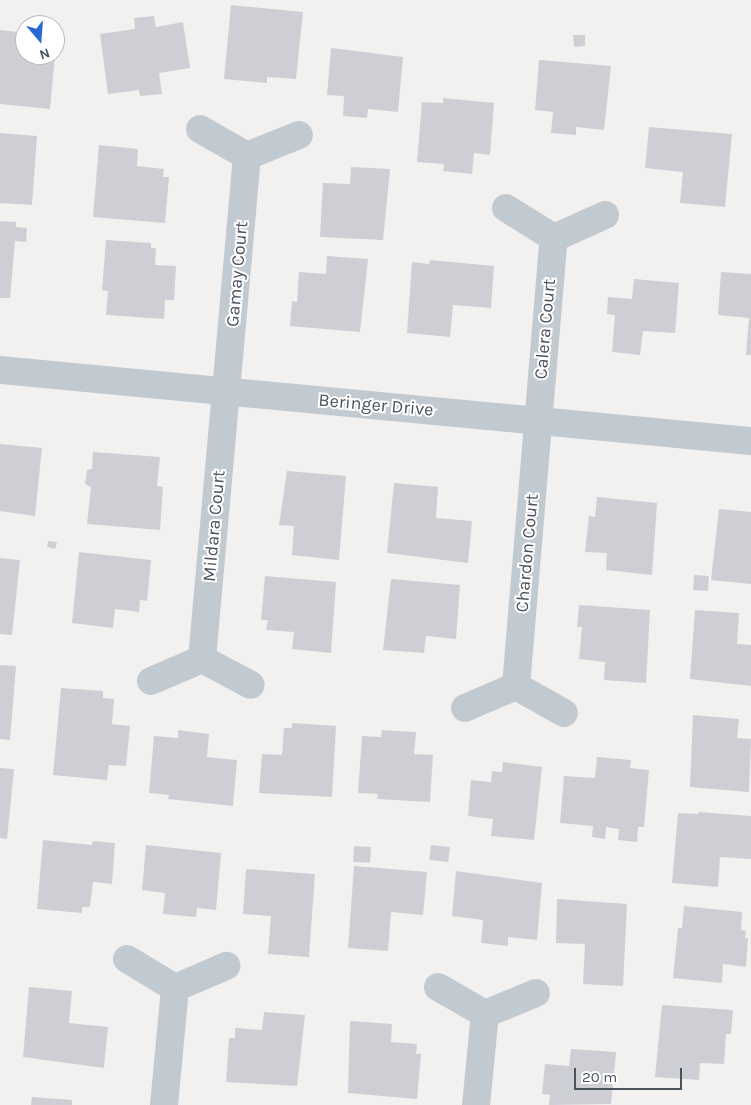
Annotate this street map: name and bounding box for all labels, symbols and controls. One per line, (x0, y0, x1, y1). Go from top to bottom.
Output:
north arrow (15, 15, 65, 65)
text: N (37, 44, 52, 63)
street label: Gamay Court (222, 220, 252, 328)
street label: Calera Court (530, 278, 560, 380)
street label: Beringer Drive (318, 389, 434, 421)
street label: Mildara Court (198, 469, 230, 583)
street label: Chardon Court (511, 493, 543, 613)
scale bar (576, 1058, 684, 1090)
text: 20 m (582, 1068, 617, 1086)

